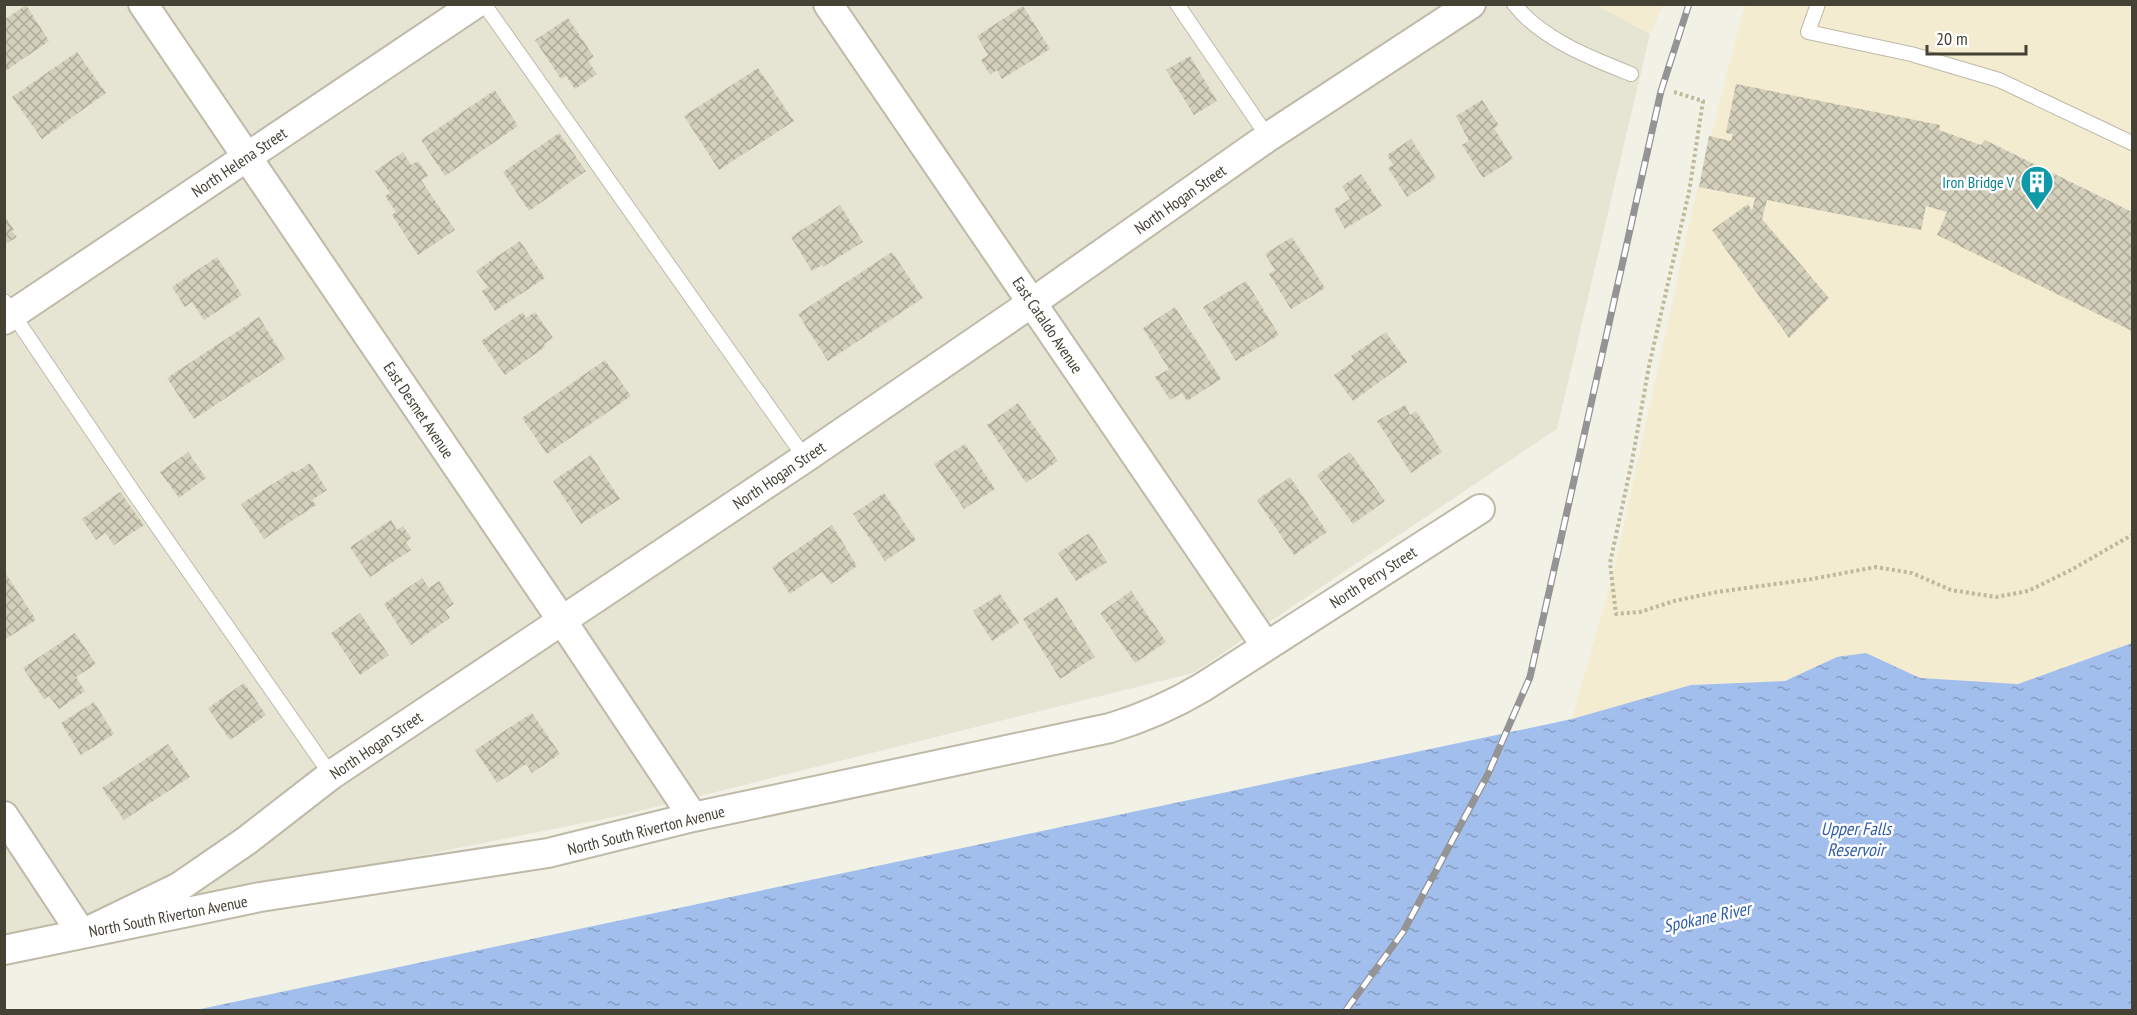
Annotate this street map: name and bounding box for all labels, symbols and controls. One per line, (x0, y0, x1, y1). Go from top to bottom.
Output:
scale bar (1927, 18, 2026, 56)
text: 20 m (1936, 27, 1968, 50)
street label: North Helena Street (188, 122, 291, 201)
street label: North Hogan Street (1130, 160, 1230, 238)
building icon: Iron Bridge V (2019, 164, 2055, 211)
place label: Iron Bridge V (1942, 172, 2015, 192)
street label: East Cataldo Avenue (1008, 273, 1088, 377)
street label: East Desmet Avenue (379, 358, 459, 462)
street label: North Hogan Street (729, 436, 830, 513)
street label: North Perry Street (1326, 541, 1421, 612)
street label: North Hogan Street (326, 706, 427, 783)
street label: North South Riverton Avenue (565, 801, 727, 859)
water label: Upper Falls Reservoir (1821, 817, 1893, 861)
street label: North South Riverton Avenue (87, 891, 249, 941)
water label: Spokane River (1661, 896, 1756, 937)

